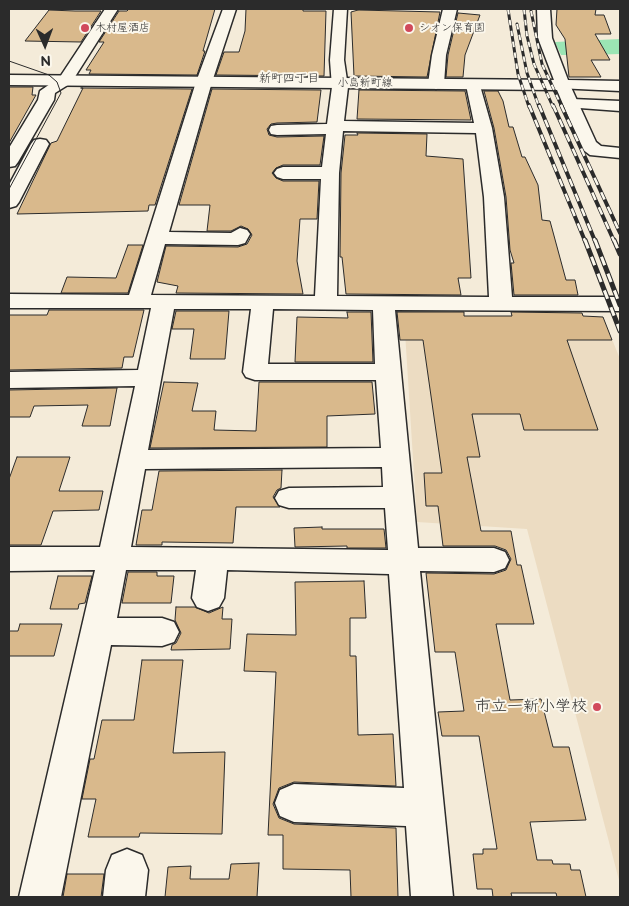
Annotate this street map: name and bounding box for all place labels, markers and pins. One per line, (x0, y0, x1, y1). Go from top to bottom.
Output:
place label: 木村屋酒店 (95, 21, 150, 35)
place label: シオン保育園 (419, 21, 485, 35)
marker: 木村屋酒店 (79, 22, 91, 34)
marker: シオン保育園 (403, 22, 415, 34)
place label: 市立一新小学校 (475, 697, 587, 717)
marker: 市立一新小学校 (591, 701, 603, 713)

